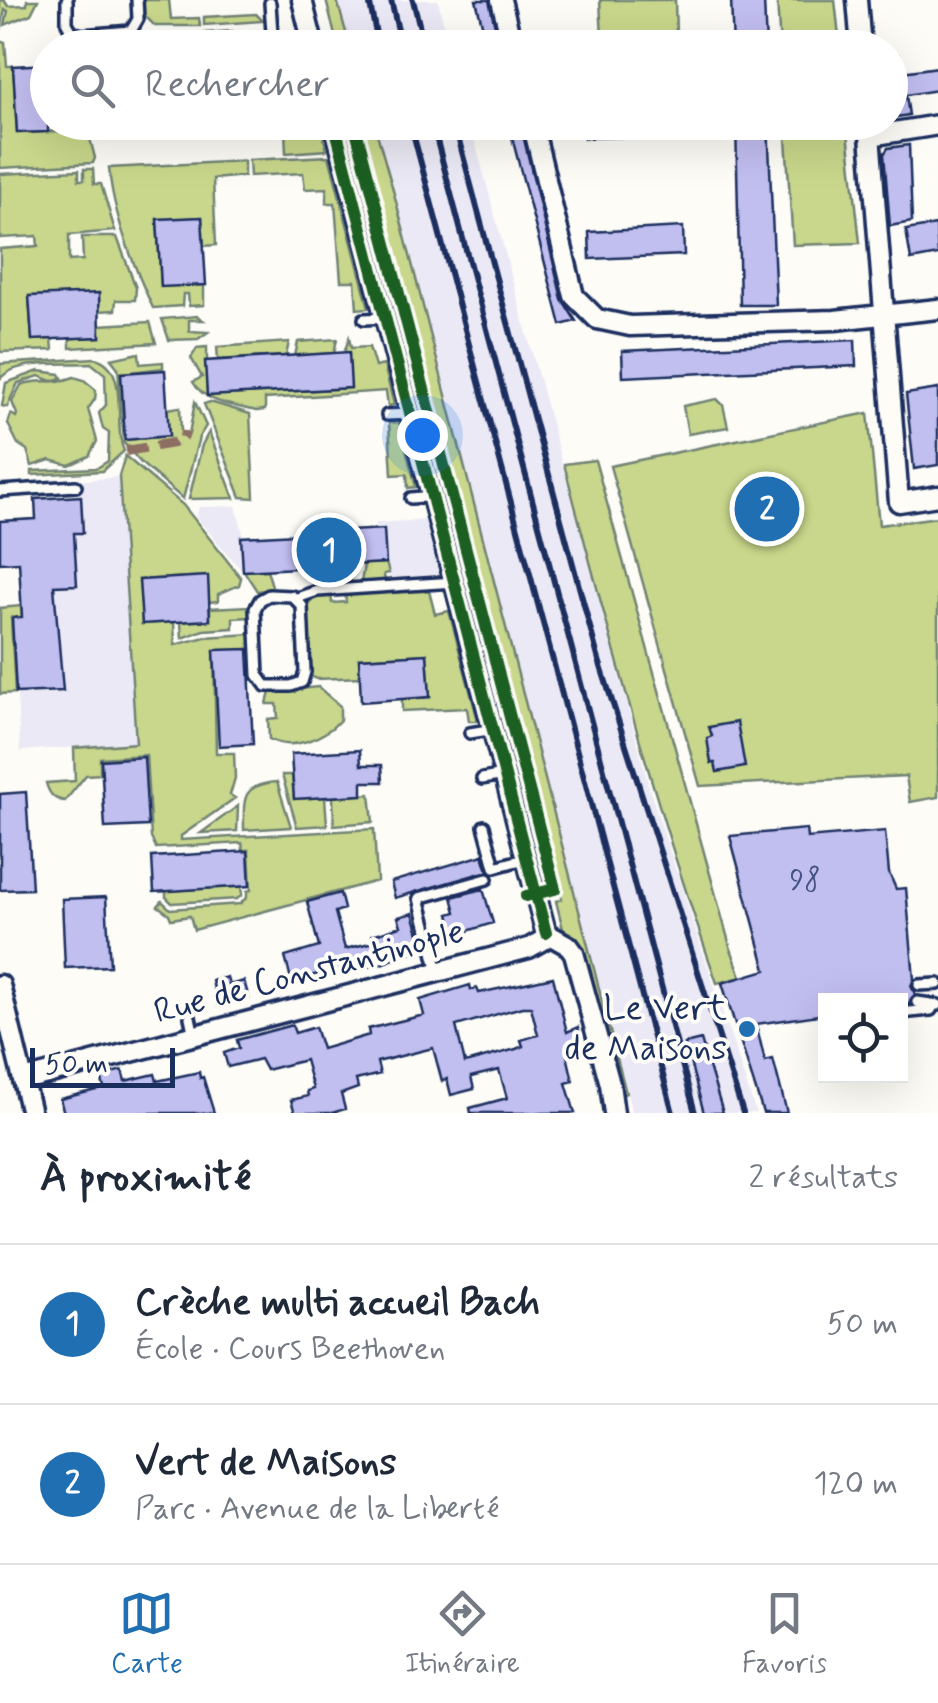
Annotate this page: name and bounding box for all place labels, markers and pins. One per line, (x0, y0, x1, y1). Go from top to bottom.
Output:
pin: 2 (734, 472, 800, 546)
pin: 1 (296, 512, 362, 588)
place label: Le Vert de Maisons (564, 986, 727, 1072)
marker: Le Vert de Maisons (736, 1018, 758, 1040)

